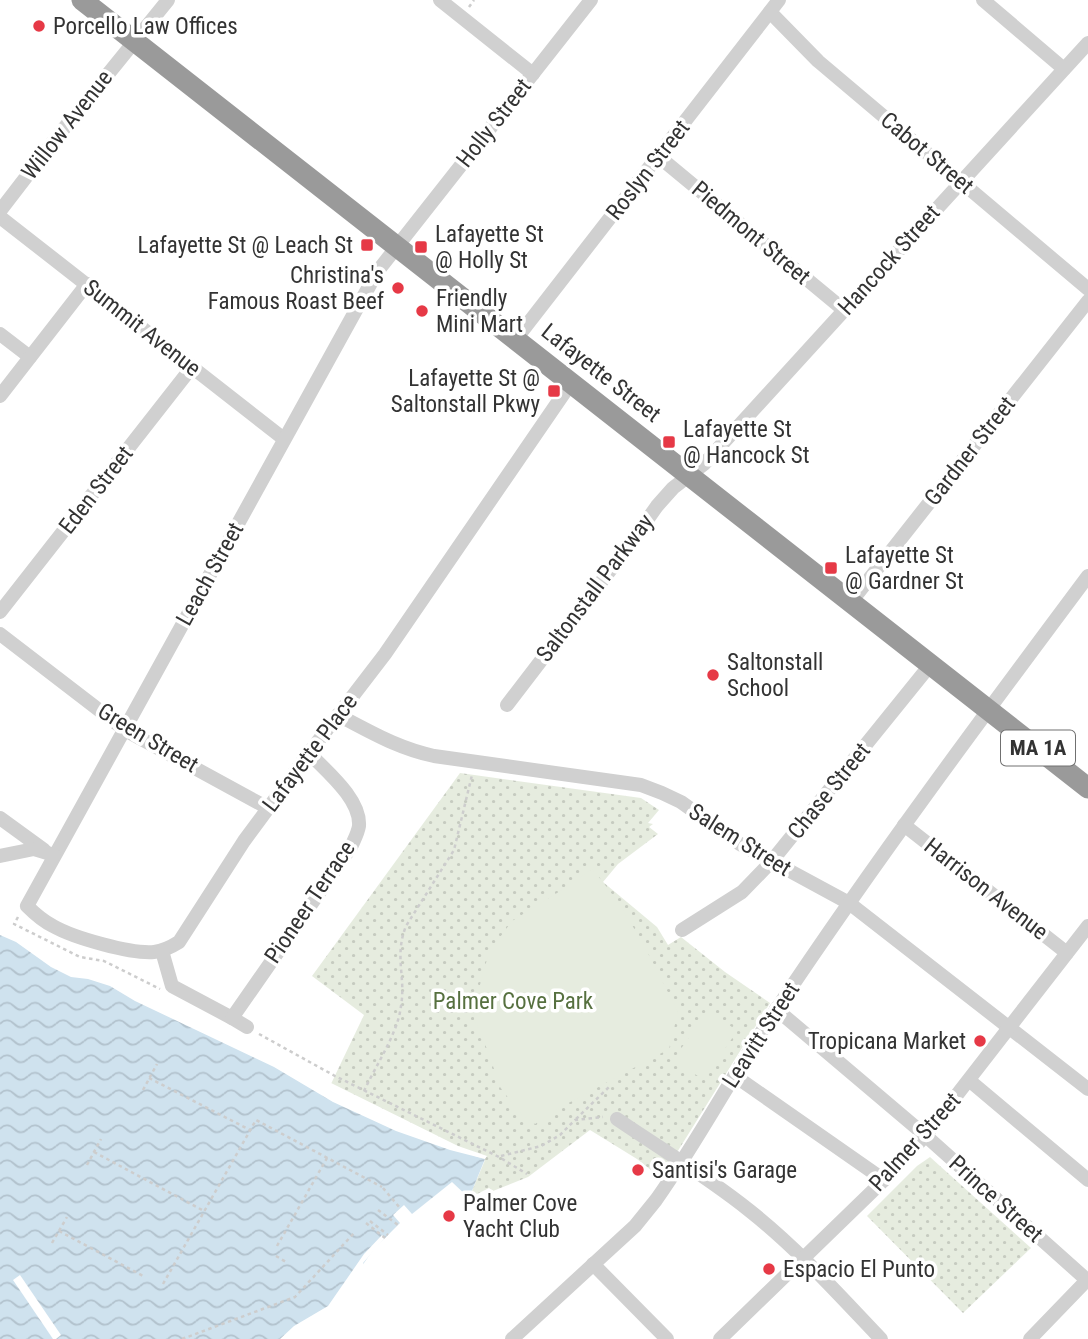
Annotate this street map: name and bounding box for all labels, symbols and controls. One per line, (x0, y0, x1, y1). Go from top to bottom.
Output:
place label: Porcello Law Offices (53, 13, 238, 40)
marker: Porcello Law Offices (31, 18, 47, 34)
street label: Willow Avenue (16, 65, 118, 185)
street label: Holly Street (451, 73, 537, 173)
street label: Cabot Street (875, 106, 979, 200)
street label: Roslyn Street (601, 115, 695, 225)
street label: Piedmont Street (686, 176, 816, 290)
street label: Hancock Street (833, 199, 945, 321)
place label: Lafayette St @ Holly St (435, 221, 544, 274)
place label: Lafayette St @ Leach St (138, 232, 353, 259)
marker: Lafayette St @ Leach St (359, 237, 375, 253)
marker: Lafayette St @ Holly St (413, 239, 429, 255)
place label: Christina's Famous Roast Beef (208, 262, 385, 315)
street label: Summit Avenue (78, 274, 206, 382)
marker: Christina's Famous Roast Beef (390, 280, 406, 296)
place label: Friendly Mini Mart (436, 285, 523, 338)
marker: Friendly Mini Mart (414, 303, 430, 319)
street label: Lafayette Street (536, 318, 666, 428)
place label: Lafayette St @ Saltonstall Pkwy (391, 365, 540, 418)
marker: Lafayette St @ Saltonstall Pkwy (546, 383, 562, 399)
street label: Gardner Street (919, 391, 1021, 511)
place label: Lafayette St @ Hancock St (683, 416, 810, 469)
marker: Lafayette St @ Hancock St (661, 434, 677, 450)
street label: Eden Street (53, 441, 139, 539)
street label: Saltonstall Parkway (531, 508, 660, 667)
street label: Leach Street (171, 518, 249, 630)
place label: Lafayette St @ Gardner St (845, 542, 964, 595)
marker: Lafayette St @ Gardner St (823, 560, 839, 576)
place label: Saltonstall School (727, 649, 823, 702)
marker: Saltonstall School (705, 667, 721, 683)
street label: Lafayette Place (257, 689, 363, 817)
street label: Green Street (93, 698, 203, 778)
road number: MA 1A (1001, 730, 1075, 766)
street label: Chase Street (782, 738, 876, 844)
street label: Salem Street (684, 798, 796, 882)
street label: Harrison Avenue (919, 832, 1053, 946)
street label: Pioneer Terrace (259, 836, 361, 968)
street label: Leavitt Street (717, 977, 805, 1093)
park label: Palmer Cove Park (433, 988, 594, 1015)
place label: Tropicana Market (808, 1028, 966, 1055)
marker: Tropicana Market (972, 1033, 988, 1049)
street label: Palmer Street (864, 1087, 966, 1197)
street label: Prince Street (944, 1150, 1048, 1248)
place label: Santisi's Garage (652, 1157, 797, 1184)
marker: Santisi's Garage (630, 1162, 646, 1178)
place label: Palmer Cove Yacht Club (463, 1190, 577, 1243)
marker: Palmer Cove Yacht Club (441, 1208, 457, 1224)
place label: Espacio El Punto (783, 1256, 935, 1283)
marker: Espacio El Punto (761, 1261, 777, 1277)

